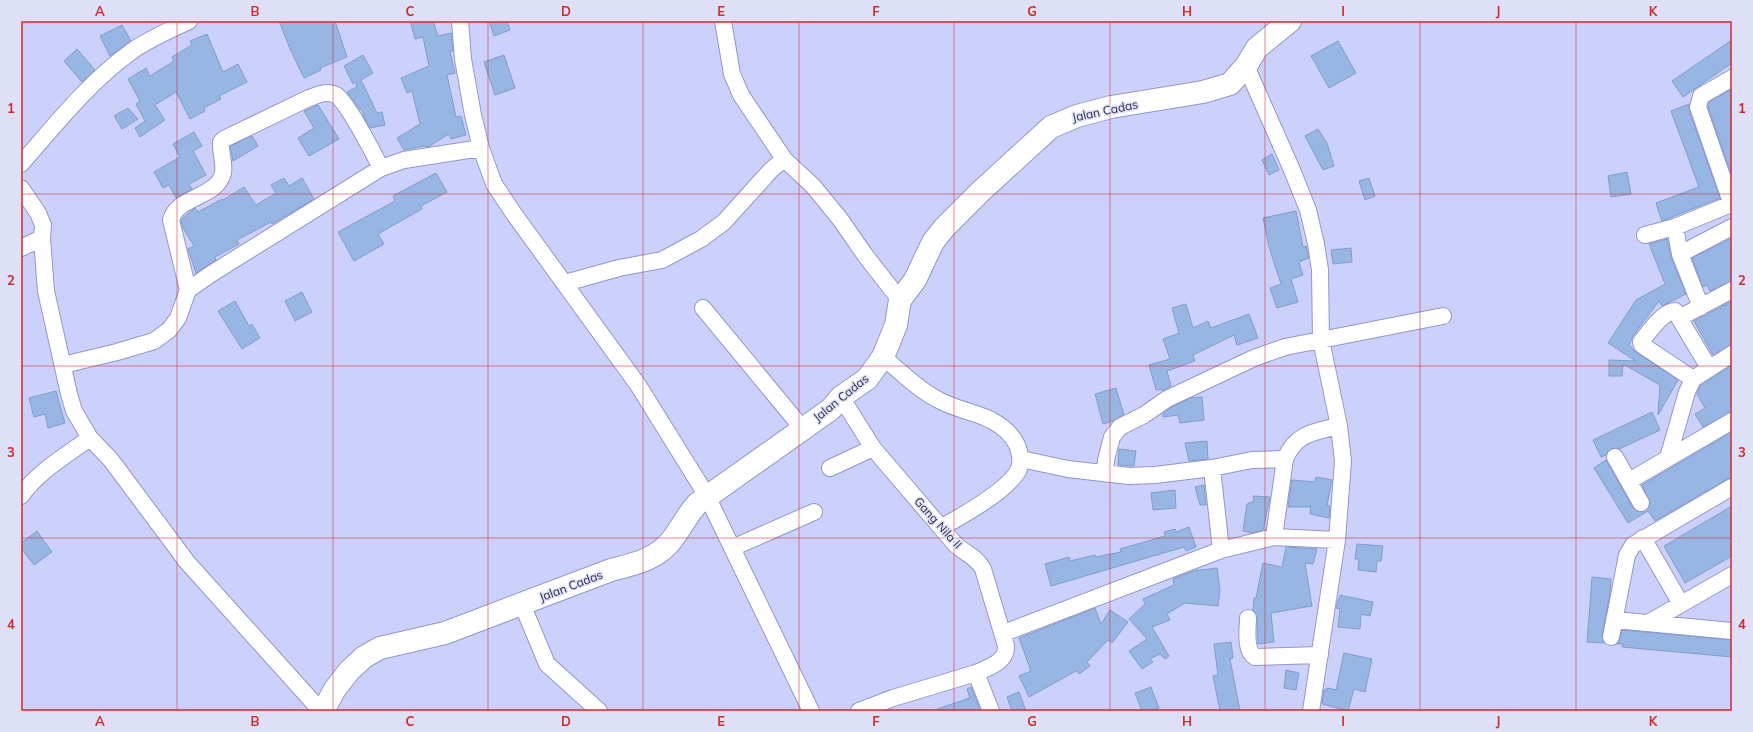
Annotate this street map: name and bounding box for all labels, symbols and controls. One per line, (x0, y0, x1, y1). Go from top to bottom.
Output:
text: A (95, 3, 105, 19)
text: B (251, 3, 260, 19)
text: C (406, 3, 415, 19)
text: D (561, 3, 571, 19)
text: E (717, 3, 725, 19)
text: F (872, 3, 880, 19)
text: G (1027, 3, 1037, 19)
text: H (1182, 3, 1192, 19)
text: I (1341, 3, 1345, 19)
text: J (1496, 3, 1500, 19)
text: K (1649, 3, 1659, 19)
street label: Jalan Cadas (1071, 96, 1139, 125)
text: 1 (7, 100, 15, 116)
text: 1 (1738, 100, 1746, 116)
text: 2 (7, 272, 15, 288)
text: 2 (1738, 272, 1746, 288)
street label: Jalan Cadas (810, 371, 871, 425)
text: 3 (7, 444, 15, 460)
text: 3 (1738, 444, 1746, 460)
street label: Gang Nila II (911, 494, 966, 552)
street label: Jalan Cadas (537, 567, 605, 605)
text: 4 (7, 616, 15, 632)
text: 4 (1738, 616, 1746, 632)
text: A (95, 713, 105, 729)
text: B (251, 713, 260, 729)
text: C (406, 713, 415, 729)
text: D (561, 713, 571, 729)
text: E (717, 713, 725, 729)
text: F (872, 713, 880, 729)
text: G (1027, 713, 1037, 729)
text: H (1182, 713, 1192, 729)
text: I (1341, 713, 1345, 729)
text: J (1496, 713, 1500, 729)
text: K (1649, 713, 1659, 729)

